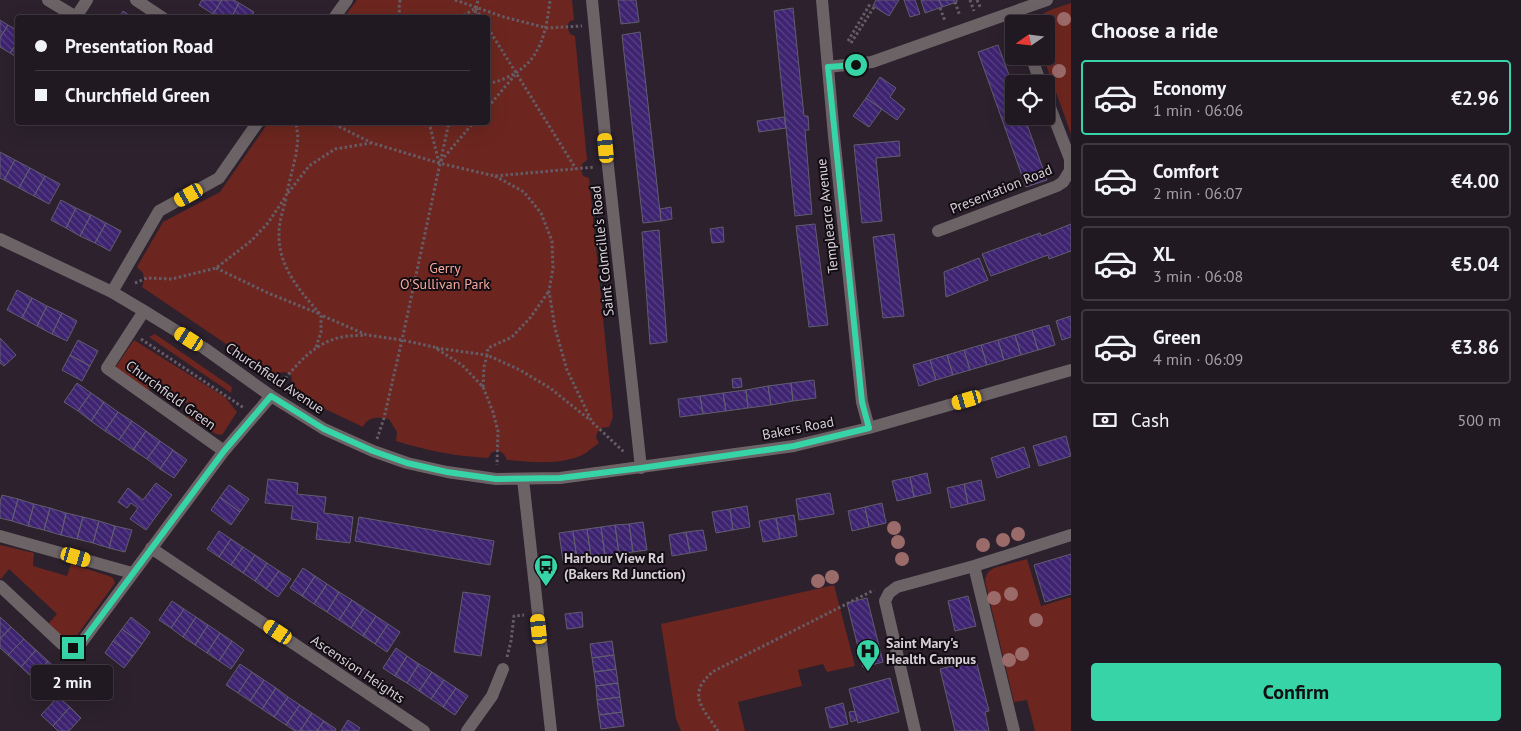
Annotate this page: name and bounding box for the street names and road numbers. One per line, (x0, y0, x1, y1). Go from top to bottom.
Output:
street label: Templeacre Avenue (812, 158, 842, 274)
street label: Presentation Road (947, 160, 1055, 218)
street label: Saint Colmcille's Road (586, 185, 618, 317)
street label: Churchfield Avenue (222, 338, 328, 418)
street label: Churchfield Green (122, 356, 220, 434)
street label: Bakers Road (761, 412, 835, 444)
street label: Ascension Heights (308, 631, 408, 707)

